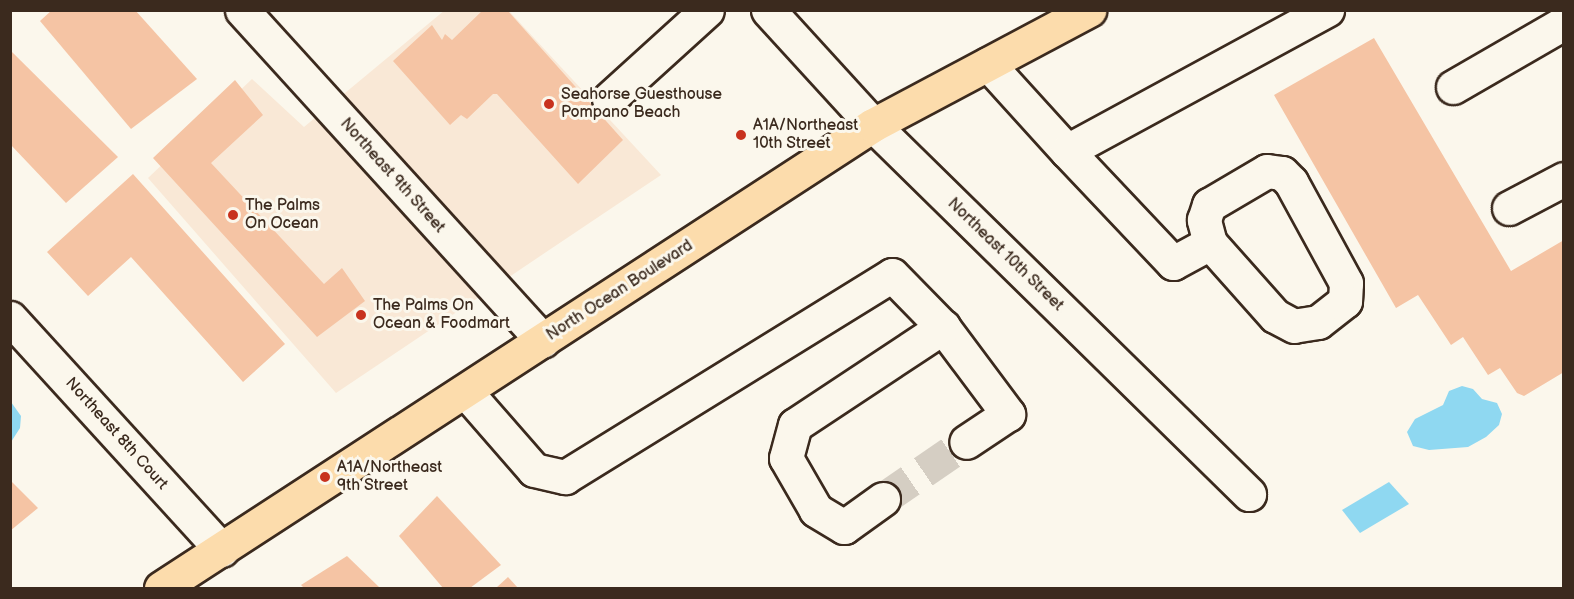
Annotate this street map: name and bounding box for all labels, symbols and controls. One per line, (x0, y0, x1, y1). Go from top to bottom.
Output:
place label: Seahorse Guesthouse Pompano Beach (561, 85, 722, 123)
marker: Seahorse Guesthouse Pompano Beach (542, 97, 556, 111)
street label: Northeast 9th Street (335, 115, 449, 237)
place label: A1A/Northeast 10th Street (753, 116, 858, 154)
marker: A1A/Northeast 10th Street (734, 128, 748, 142)
street label: Northeast 10th Street (943, 195, 1067, 315)
place label: The Palms On Ocean (245, 196, 320, 234)
marker: The Palms On Ocean (226, 208, 240, 222)
street label: North Ocean Boulevard (543, 237, 697, 345)
place label: The Palms On Ocean & Foodmart (373, 296, 510, 334)
marker: The Palms On Ocean & Foodmart (354, 308, 368, 322)
street label: Northeast 8th Court (61, 374, 171, 494)
place label: A1A/Northeast 9th Street (337, 458, 442, 496)
marker: A1A/Northeast 9th Street (318, 470, 332, 484)

